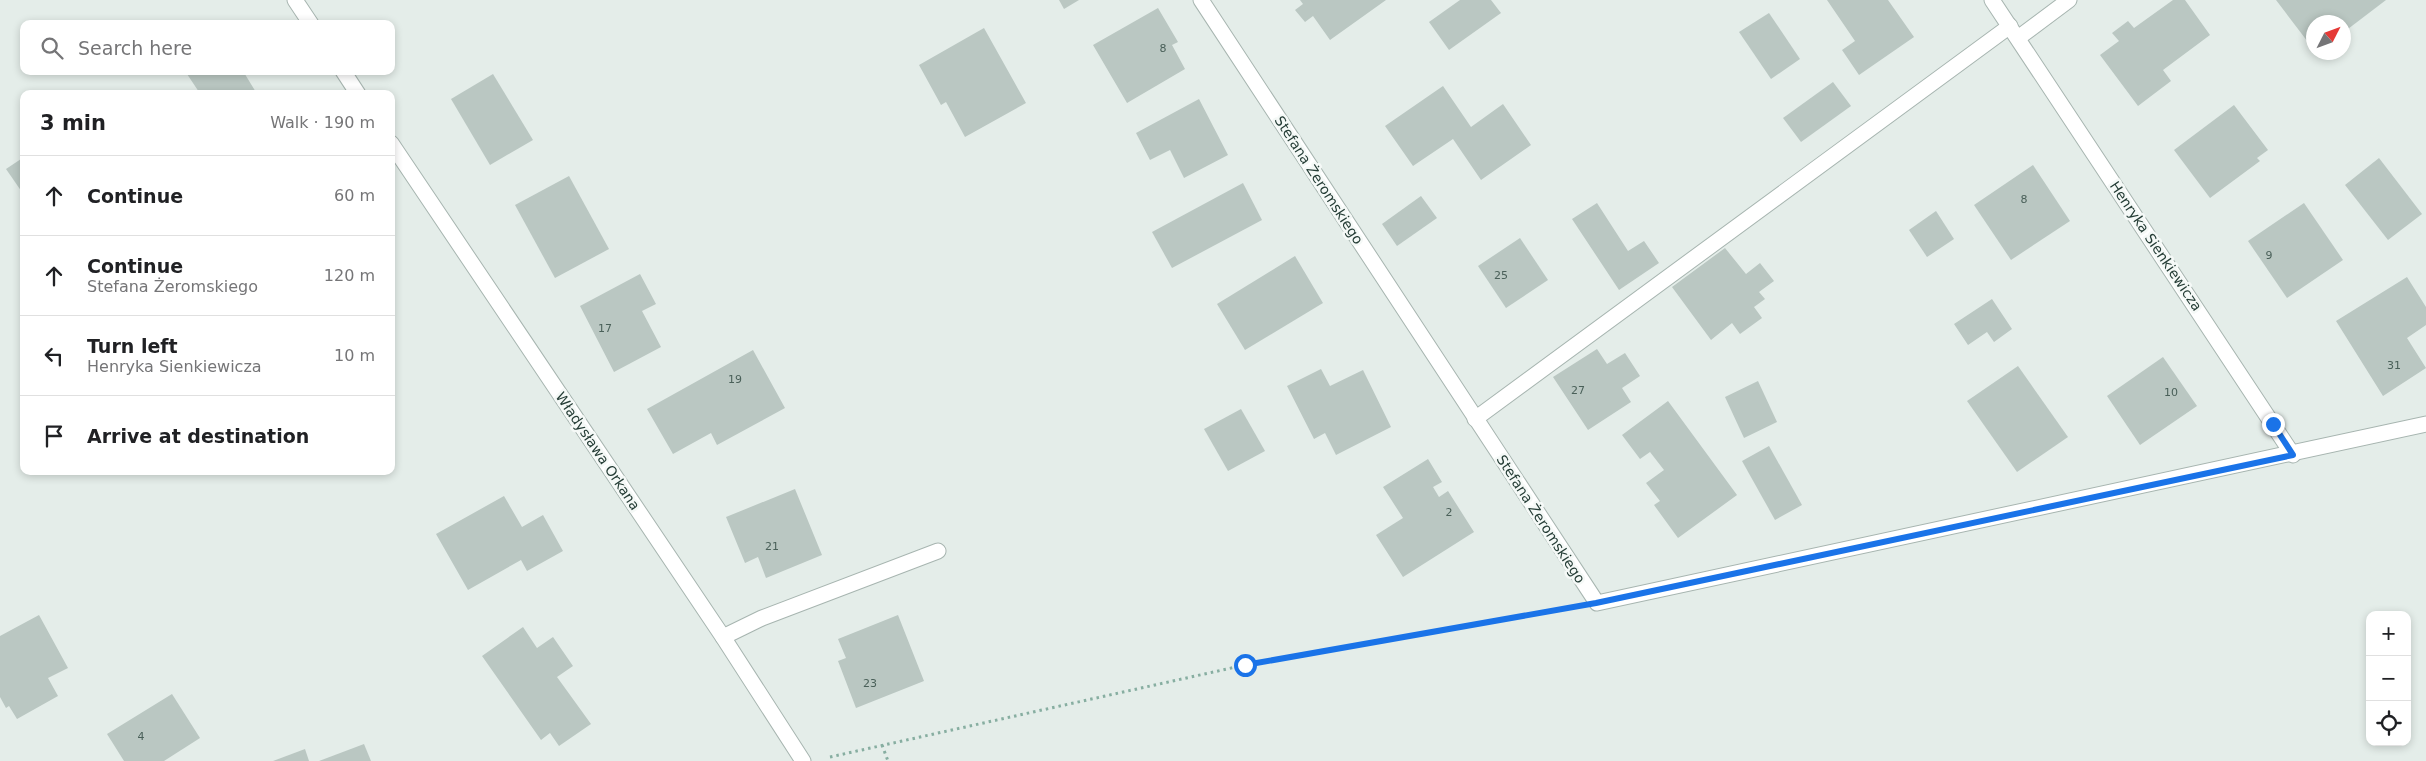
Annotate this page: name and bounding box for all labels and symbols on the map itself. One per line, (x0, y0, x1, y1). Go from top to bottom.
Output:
north arrow (2306, 15, 2351, 60)
house number: 8 (1160, 42, 1167, 55)
street label: Stefana Żeromskiego (1272, 112, 1367, 247)
street label: Henryka Sienkiewicza (2107, 178, 2205, 314)
house number: 8 (2021, 193, 2028, 206)
house number: 9 (2266, 249, 2273, 262)
house number: 25 (1494, 269, 1508, 282)
house number: 17 (598, 322, 612, 335)
house number: 31 (2387, 359, 2401, 372)
house number: 19 (728, 373, 742, 386)
house number: 27 (1571, 384, 1585, 397)
house number: 10 (2164, 386, 2178, 399)
street label: Władysława Orkana (553, 389, 643, 513)
route end (2262, 413, 2285, 436)
street label: Stefana Żeromskiego (1494, 451, 1589, 586)
house number: 2 (1446, 506, 1453, 519)
house number: 21 (765, 540, 779, 553)
route start (1234, 654, 1257, 677)
house number: 23 (863, 677, 877, 690)
house number: 4 (138, 730, 145, 743)

